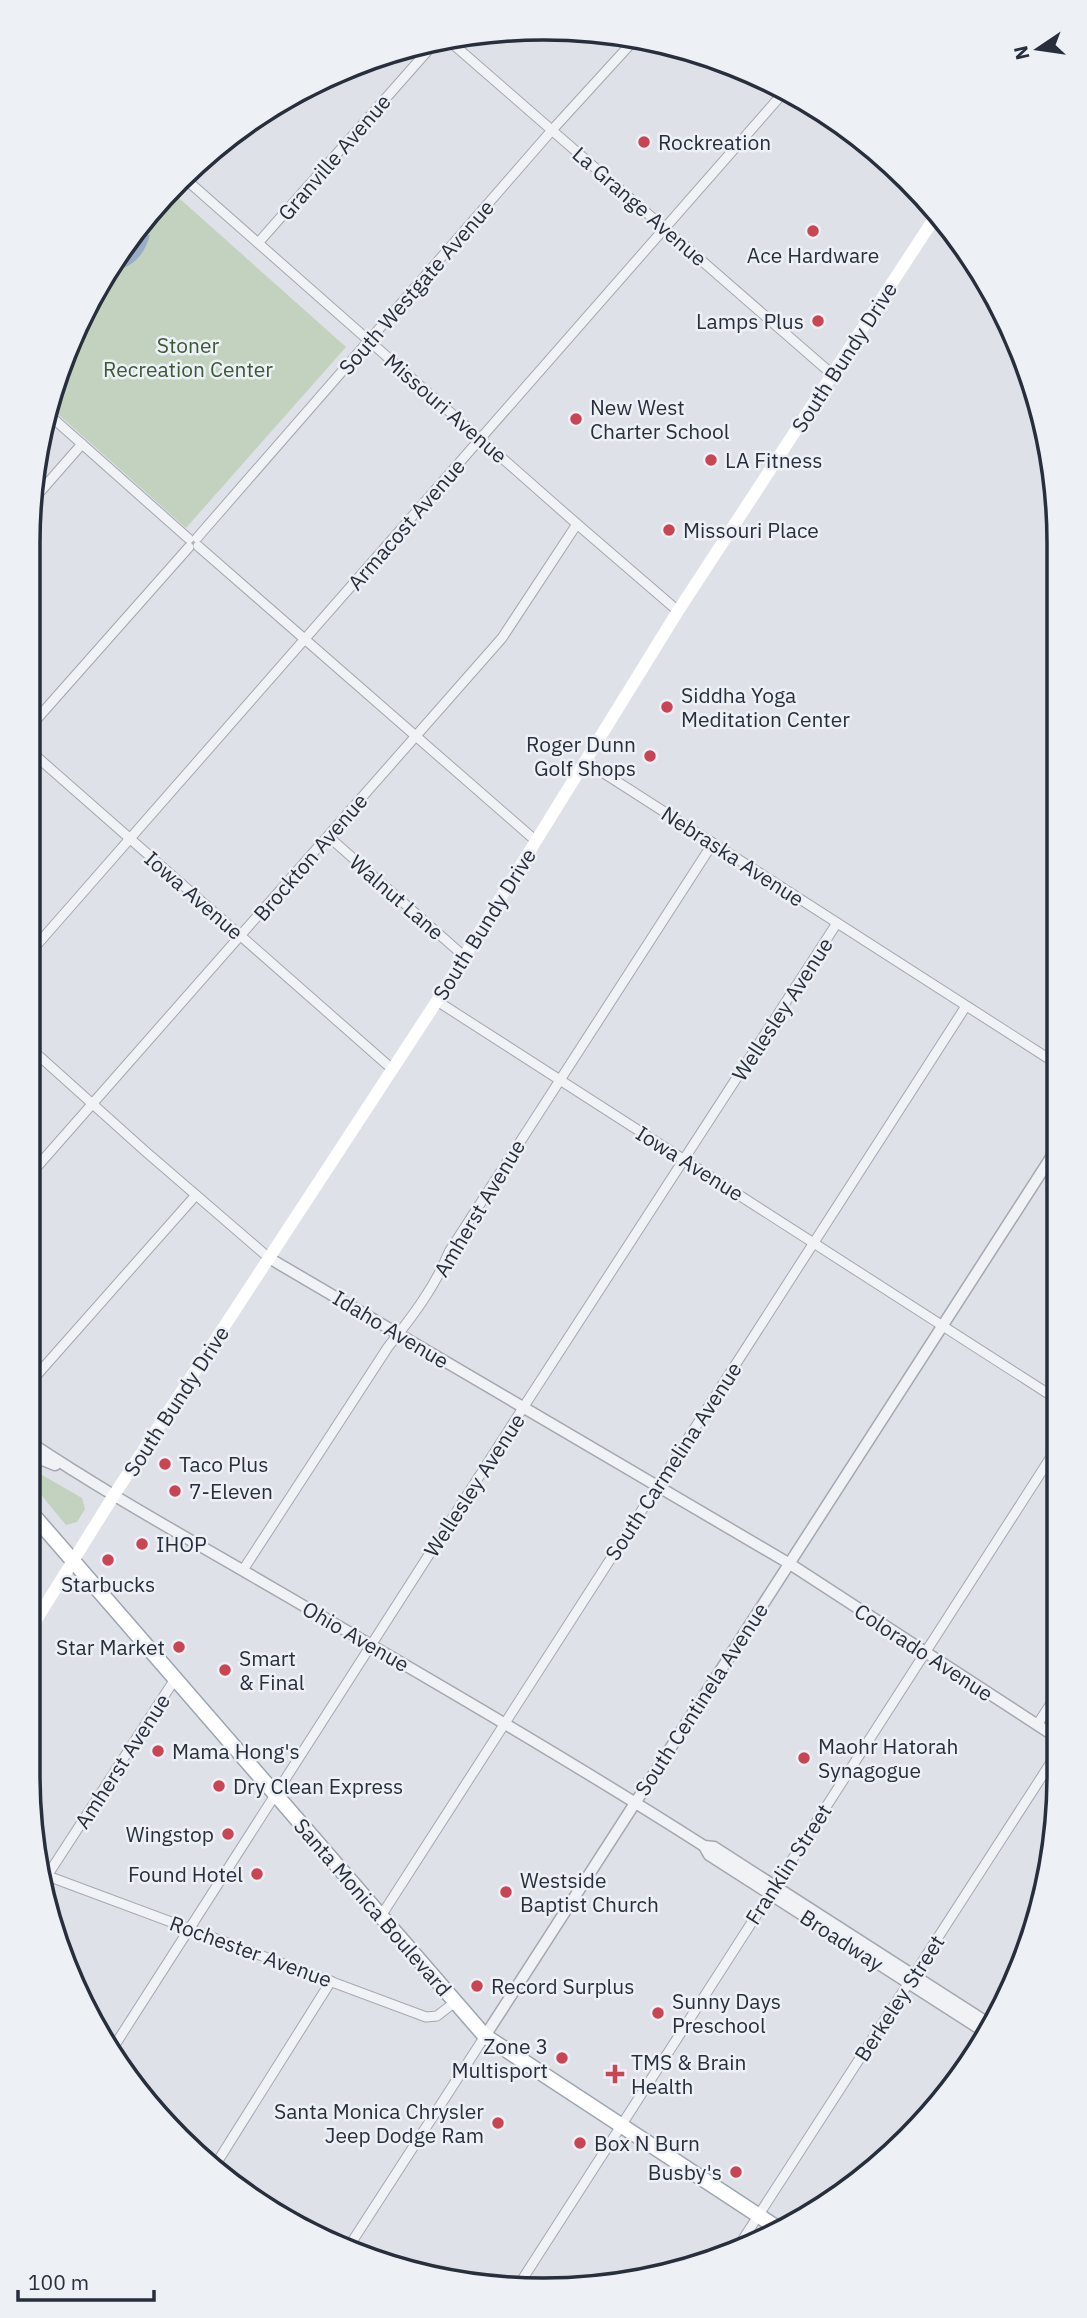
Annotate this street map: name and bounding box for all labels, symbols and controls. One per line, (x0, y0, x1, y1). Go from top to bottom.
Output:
north arrow (1003, 14, 1073, 84)
text: N (1008, 43, 1035, 62)
street label: Granville Avenue (271, 88, 397, 226)
place label: Rockreation (658, 128, 771, 156)
marker: Rockreation (636, 134, 652, 150)
street label: La Grange Avenue (567, 140, 713, 272)
street label: South Westgate Avenue (332, 193, 500, 381)
marker: Ace Hardware (805, 223, 821, 239)
place label: Ace Hardware (747, 241, 879, 269)
street label: South Bundy Drive (785, 276, 903, 438)
place label: Lamps Plus (696, 307, 804, 335)
marker: Lamps Plus (810, 313, 826, 329)
park label: Stoner Recreation Center (103, 331, 273, 383)
street label: Missouri Avenue (379, 347, 513, 469)
place label: New West Charter School (590, 393, 730, 445)
marker: New West Charter School (568, 411, 584, 427)
place label: LA Fitness (725, 446, 822, 474)
street label: Armacost Avenue (341, 452, 471, 596)
marker: LA Fitness (703, 452, 719, 468)
place label: Missouri Place (683, 516, 819, 544)
marker: Missouri Place (661, 522, 677, 538)
place label: Siddha Yoga Meditation Center (681, 681, 850, 733)
marker: Siddha Yoga Meditation Center (659, 699, 675, 715)
place label: Roger Dunn Golf Shops (526, 730, 636, 782)
marker: Roger Dunn Golf Shops (642, 748, 658, 764)
street label: Brockton Avenue (247, 787, 373, 927)
street label: Nebraska Avenue (656, 799, 810, 913)
street label: South Bundy Drive (426, 843, 542, 1005)
street label: Iowa Avenue (139, 844, 249, 946)
street label: Walnut Lane (344, 848, 450, 946)
street label: Wellesley Avenue (725, 932, 839, 1086)
street label: Iowa Avenue (631, 1119, 749, 1207)
street label: Amherst Avenue (427, 1134, 531, 1282)
street label: Idaho Avenue (328, 1283, 454, 1375)
street label: South Bundy Drive (117, 1320, 235, 1482)
street label: South Carmelina Avenue (598, 1356, 748, 1566)
street label: Wellesley Avenue (417, 1408, 531, 1562)
place label: Taco Plus (179, 1450, 269, 1478)
marker: Taco Plus (157, 1456, 173, 1472)
place label: 7-Eleven (189, 1477, 273, 1505)
marker: 7-Eleven (167, 1483, 183, 1499)
place label: IHOP (156, 1530, 207, 1558)
marker: IHOP (134, 1536, 150, 1552)
marker: Starbucks (100, 1552, 116, 1568)
place label: Starbucks (61, 1570, 155, 1598)
street label: Ohio Avenue (298, 1594, 414, 1678)
street label: South Centinela Avenue (628, 1597, 774, 1801)
street label: Colorado Avenue (849, 1597, 999, 1707)
place label: Star Market (56, 1633, 165, 1661)
marker: Star Market (171, 1639, 187, 1655)
place label: Smart & Final (239, 1644, 305, 1696)
marker: Smart & Final (217, 1662, 233, 1678)
street label: Amherst Avenue (68, 1688, 176, 1834)
place label: Maohr Hatorah Synagogue (818, 1732, 959, 1784)
place label: Mama Hong's (172, 1737, 300, 1765)
marker: Mama Hong's (150, 1743, 166, 1759)
marker: Maohr Hatorah Synagogue (796, 1750, 812, 1766)
place label: Dry Clean Express (233, 1772, 403, 1800)
marker: Dry Clean Express (211, 1778, 227, 1794)
street label: Franklin Street (739, 1798, 837, 1930)
street label: Santa Monica Boulevard (288, 1812, 458, 2002)
place label: Wingstop (126, 1820, 214, 1848)
marker: Wingstop (220, 1826, 236, 1842)
place label: Found Hotel (128, 1860, 243, 1888)
marker: Found Hotel (249, 1866, 265, 1882)
place label: Westside Baptist Church (520, 1866, 659, 1918)
marker: Westside Baptist Church (498, 1884, 514, 1900)
street label: Broadway (795, 1903, 889, 1978)
street label: Rochester Avenue (166, 1909, 336, 1993)
street label: Berkeley Street (848, 1929, 950, 2067)
place label: Record Surplus (491, 1972, 634, 2000)
marker: Record Surplus (469, 1978, 485, 1994)
place label: Sunny Days Preschool (672, 1987, 781, 2039)
marker: Sunny Days Preschool (650, 2005, 666, 2021)
place label: Zone 3 Multisport (451, 2032, 548, 2084)
place label: TMS & Brain Health (631, 2048, 746, 2100)
marker: Zone 3 Multisport (554, 2050, 570, 2066)
marker: TMS & Brain Health (605, 2064, 625, 2084)
place label: Santa Monica Chrysler Jeep Dodge Ram (274, 2097, 484, 2149)
marker: Santa Monica Chrysler Jeep Dodge Ram (490, 2115, 506, 2131)
place label: Box N Burn (594, 2129, 700, 2157)
marker: Box N Burn (572, 2135, 588, 2151)
place label: Busby's (648, 2158, 722, 2186)
marker: Busby's (728, 2164, 744, 2180)
scale bar (18, 2258, 154, 2302)
text: 100 m (28, 2268, 89, 2296)

